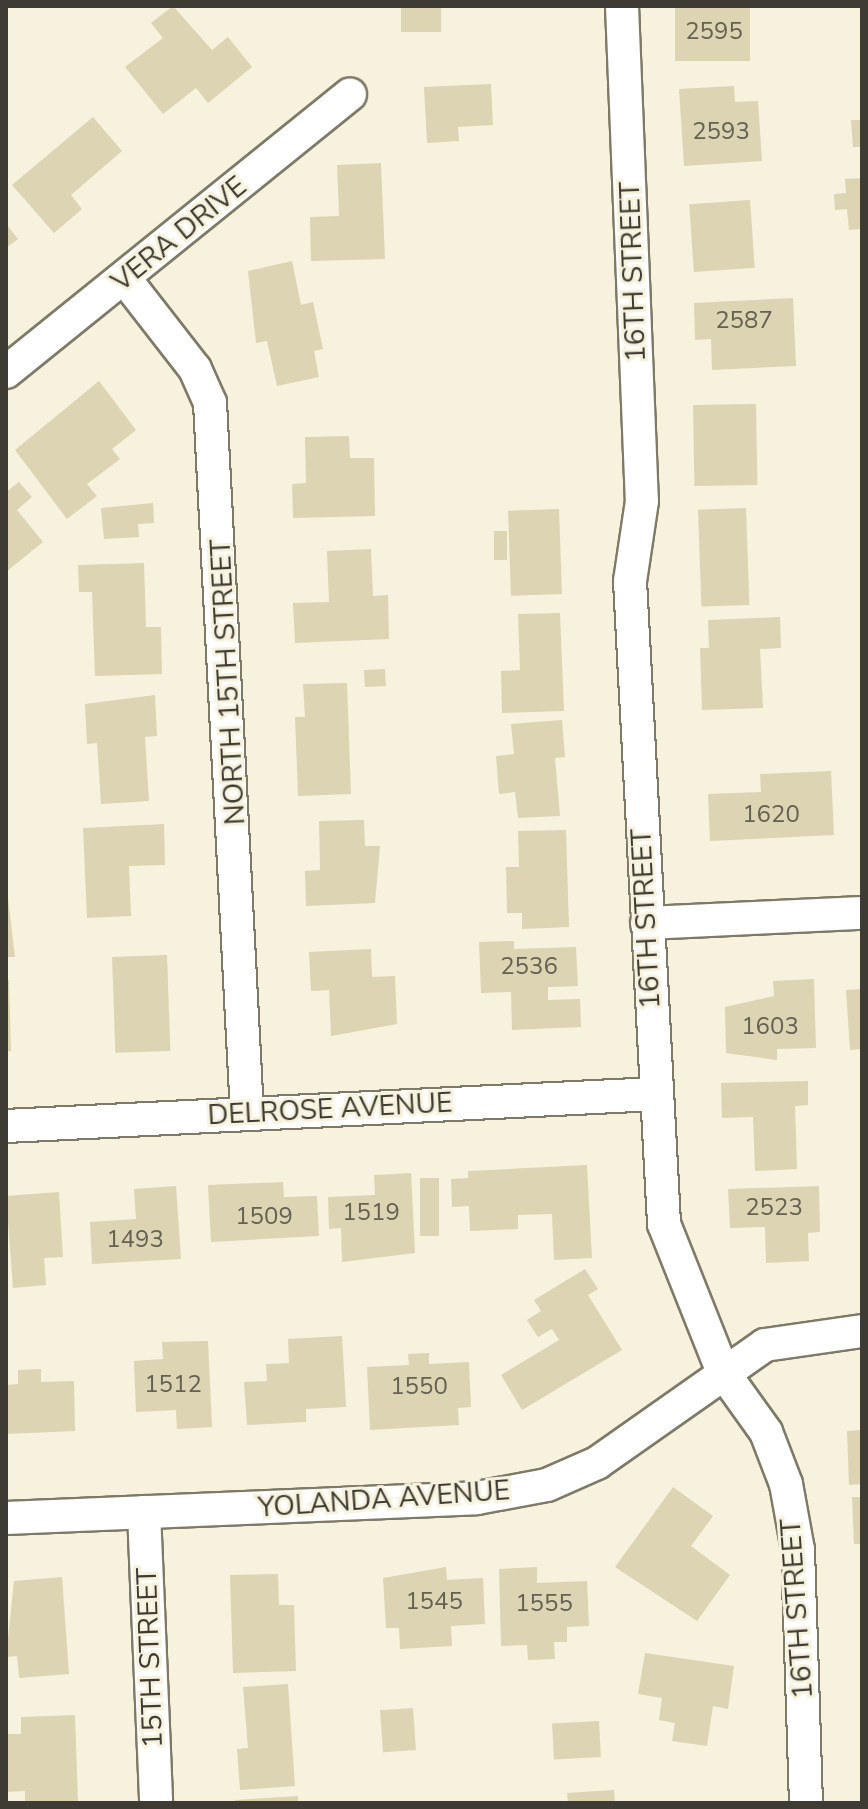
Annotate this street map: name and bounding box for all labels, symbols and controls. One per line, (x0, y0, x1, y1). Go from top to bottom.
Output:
house number: 2595 (685, 18, 743, 46)
house number: 2593 (692, 118, 750, 146)
street label: VERA DRIVE (105, 169, 253, 299)
street label: 16TH STREET (613, 181, 653, 363)
house number: 2587 (715, 307, 773, 335)
street label: NORTH 15TH STREET (204, 538, 252, 826)
house number: 1620 (742, 801, 800, 829)
street label: 16TH STREET (624, 828, 668, 1010)
house number: 2536 (500, 953, 558, 981)
house number: 1603 (741, 1013, 799, 1041)
street label: DELROSE AVENUE (207, 1086, 453, 1132)
house number: 2523 (745, 1194, 803, 1222)
house number: 1519 (342, 1199, 400, 1227)
house number: 1509 (235, 1203, 293, 1231)
house number: 1493 (106, 1226, 164, 1254)
house number: 1512 (144, 1371, 202, 1399)
house number: 1550 (390, 1373, 448, 1401)
street label: YOLANDA AVENUE (257, 1473, 511, 1525)
street label: 16TH STREET (774, 1518, 820, 1700)
street label: 15TH STREET (130, 1567, 170, 1749)
house number: 1545 (405, 1588, 463, 1616)
house number: 1555 (515, 1590, 573, 1618)

